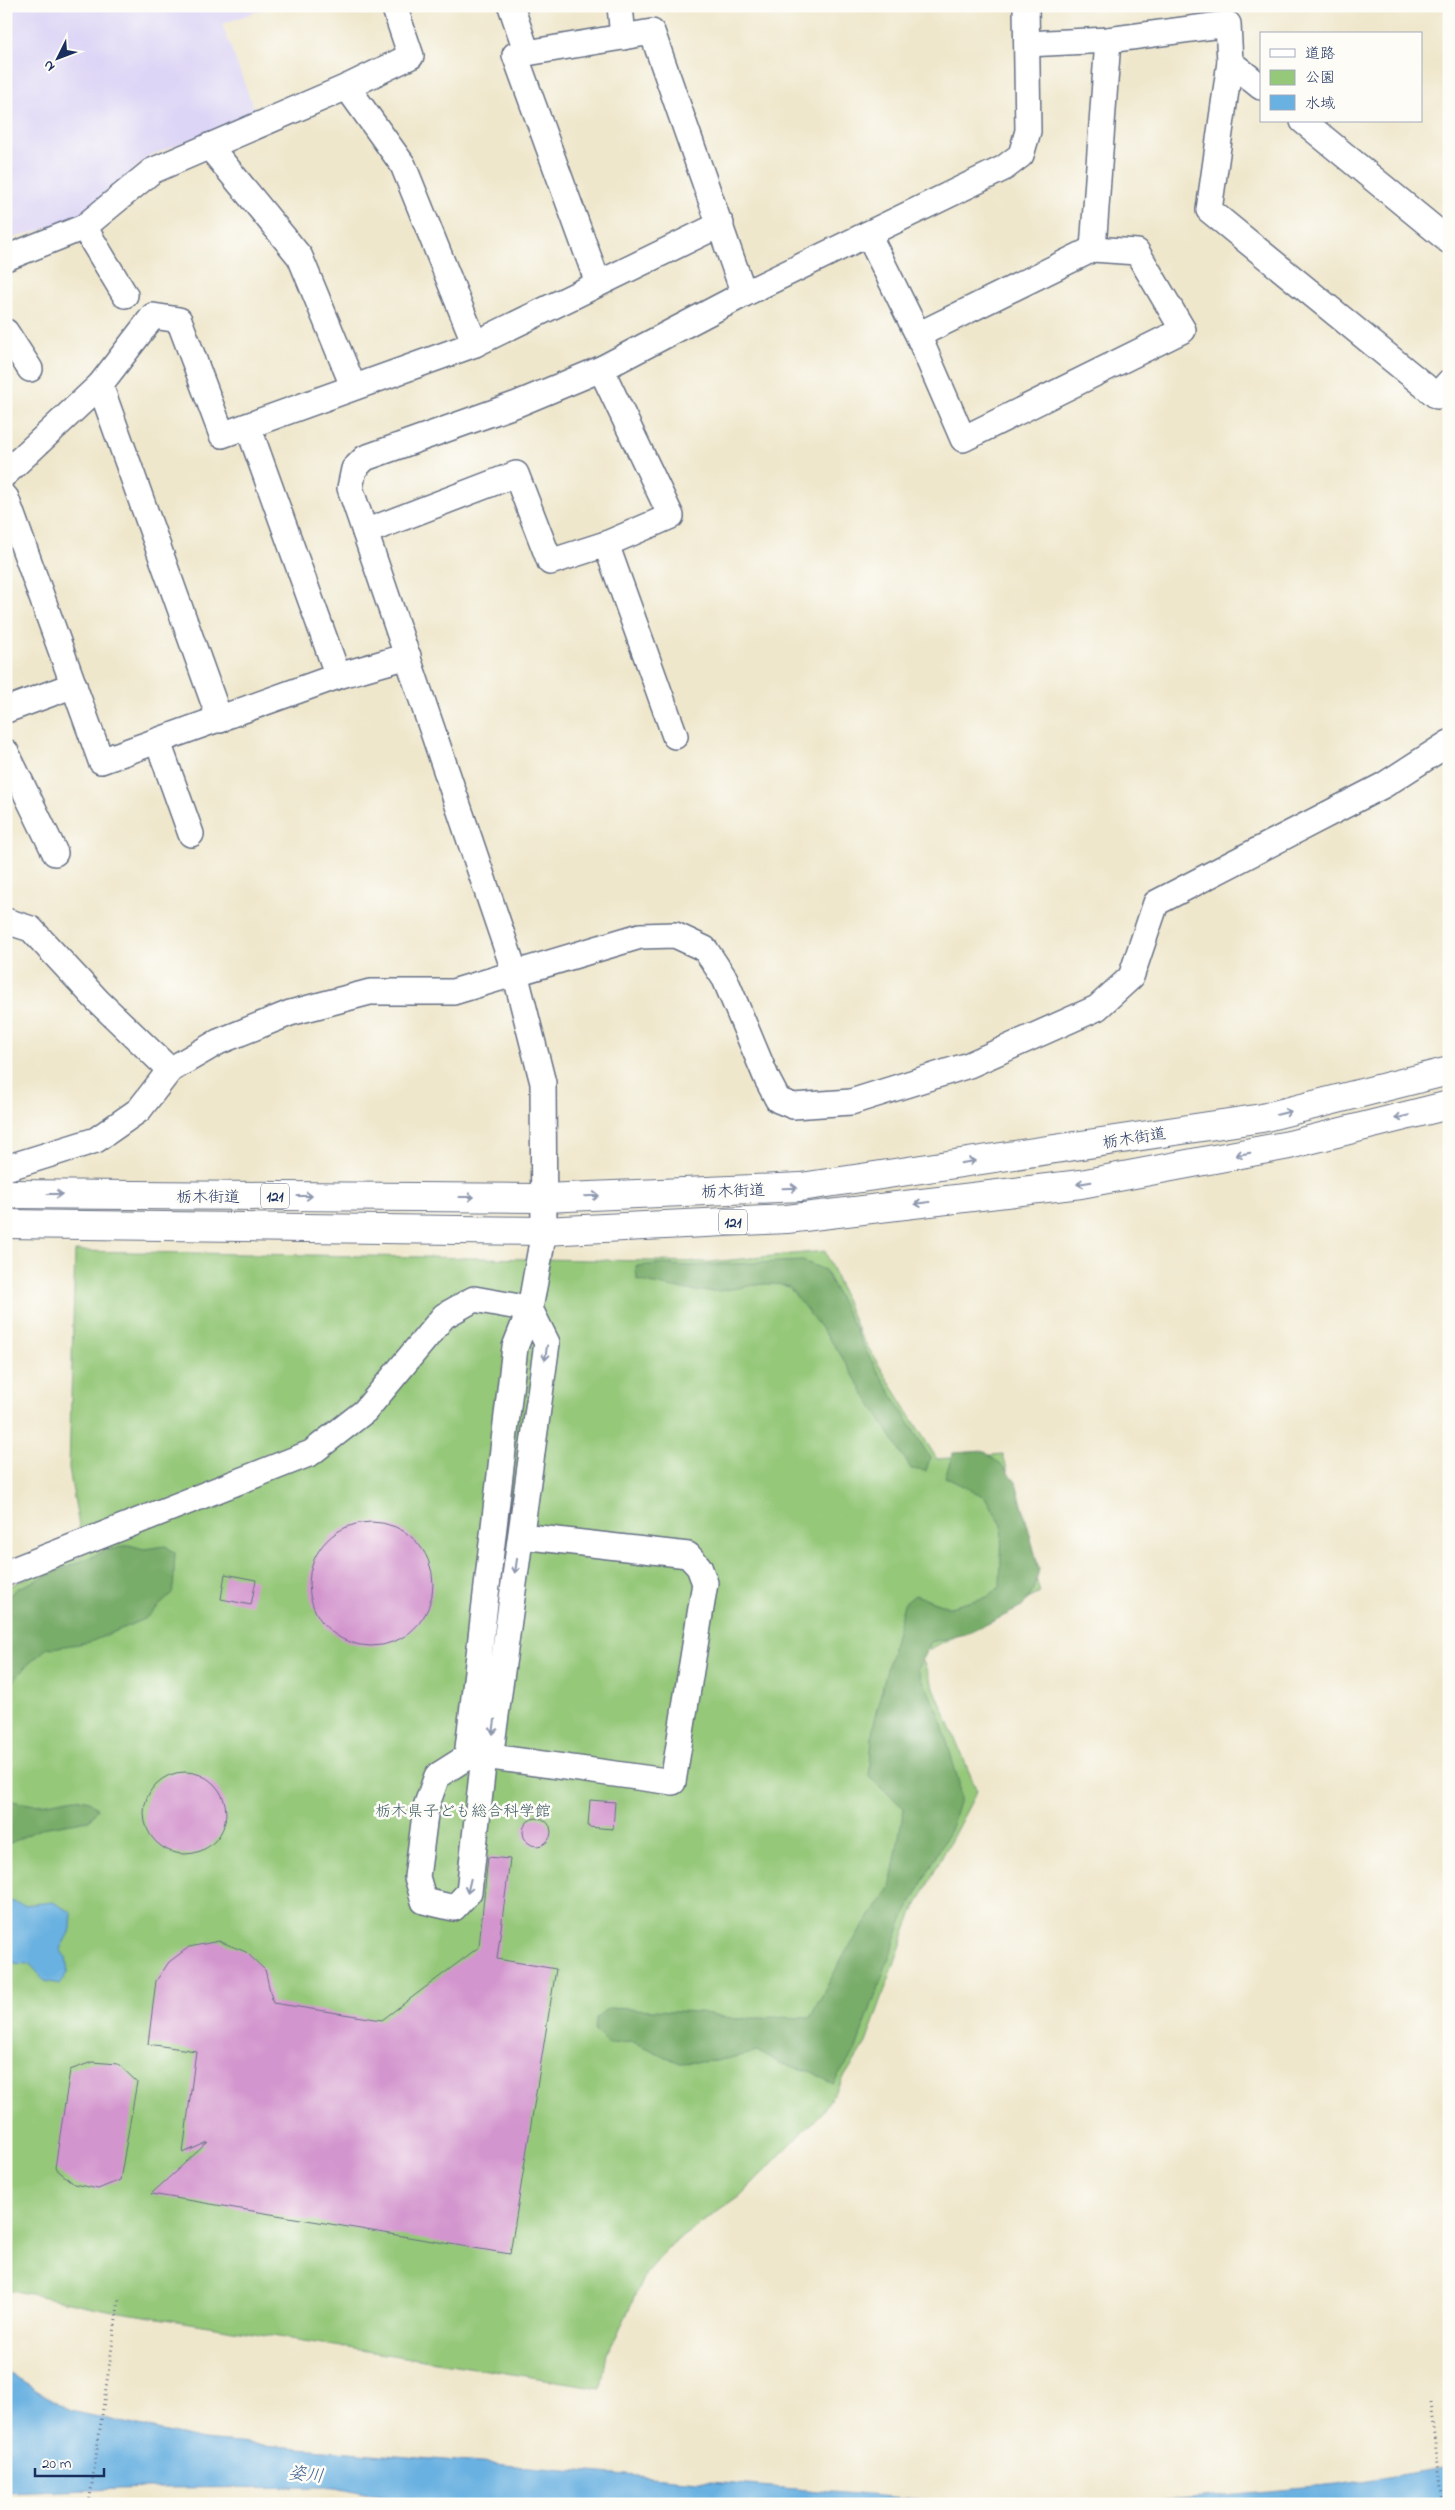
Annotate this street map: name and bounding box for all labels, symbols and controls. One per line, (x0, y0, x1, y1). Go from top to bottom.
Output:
north arrow (32, 32, 82, 82)
legend (1260, 32, 1422, 122)
text: 道路 (1305, 43, 1335, 65)
text: N (38, 55, 60, 76)
text: 公園 (1305, 67, 1335, 89)
text: 水域 (1305, 93, 1335, 115)
one-way arrow (1275, 1108, 1291, 1117)
one-way arrow (1394, 1112, 1410, 1122)
street label: 栃木街道 (1101, 1122, 1168, 1156)
one-way arrow (1236, 1149, 1252, 1159)
one-way arrow (960, 1157, 976, 1167)
one-way arrow (1076, 1178, 1092, 1188)
street label: 栃木街道 (701, 1179, 765, 1205)
one-way arrow (781, 1183, 797, 1192)
road number: 121 (261, 1184, 289, 1208)
street label: 栃木街道 (176, 1186, 240, 1210)
one-way arrow (47, 1190, 63, 1199)
one-way arrow (296, 1191, 313, 1201)
one-way arrow (584, 1191, 600, 1201)
one-way arrow (459, 1193, 475, 1202)
one-way arrow (915, 1198, 931, 1208)
road number: 121 (719, 1210, 747, 1234)
one-way arrow (541, 1345, 551, 1361)
one-way arrow (511, 1558, 521, 1574)
one-way arrow (489, 1719, 499, 1735)
park label: 栃木県子ども総合科学館 (375, 1800, 551, 1824)
one-way arrow (464, 1878, 473, 1894)
scale bar (35, 2445, 104, 2477)
text: 20 m (42, 2453, 72, 2475)
water label: 姿川 (287, 2461, 325, 2491)

